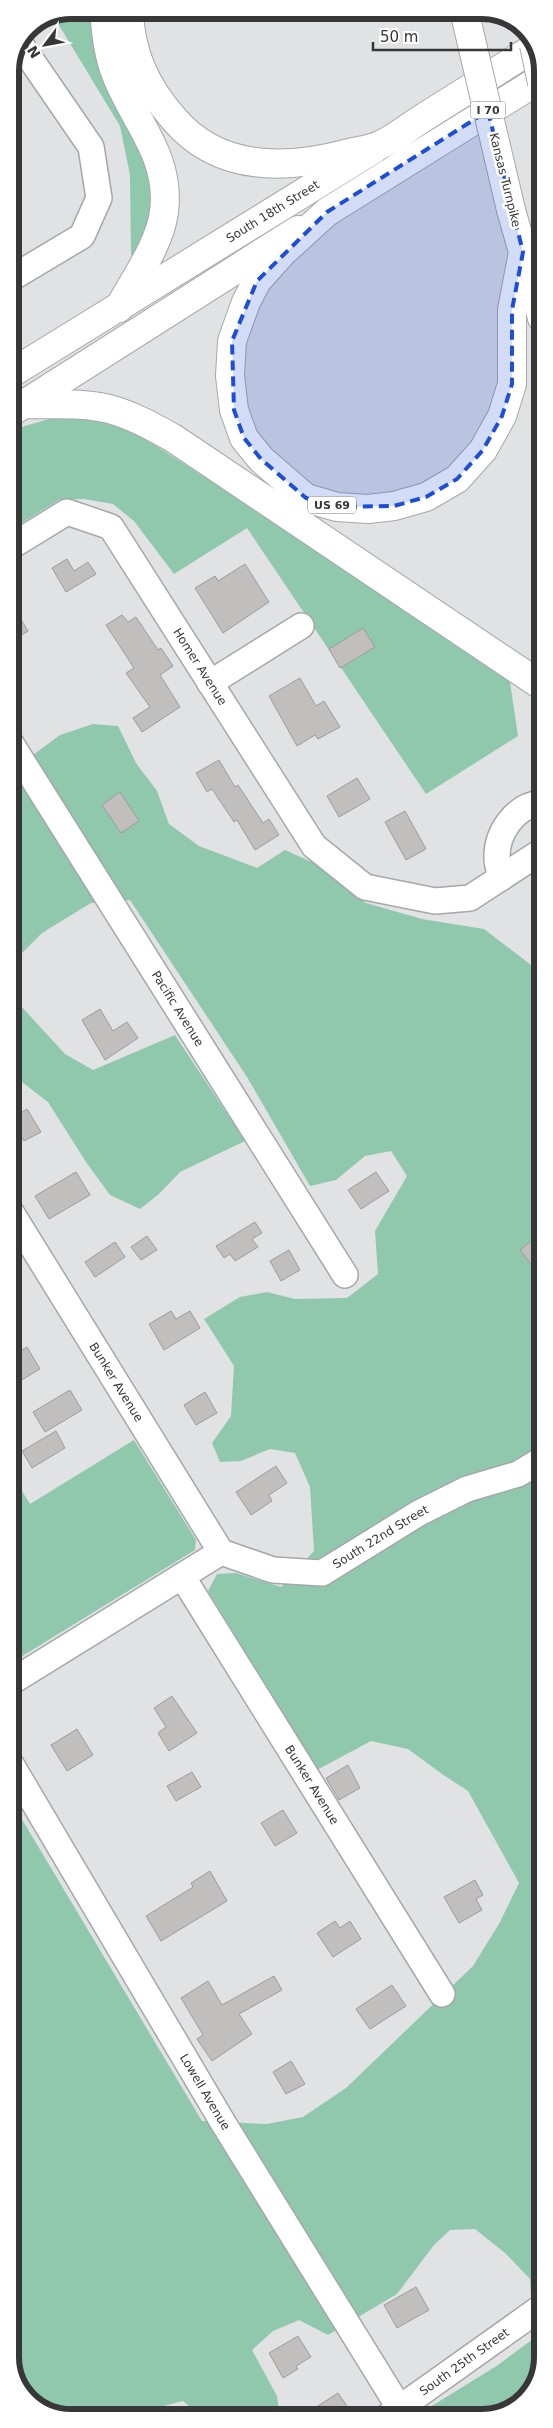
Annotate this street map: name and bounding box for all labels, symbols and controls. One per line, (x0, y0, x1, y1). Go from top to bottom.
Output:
north arrow (20, 20, 70, 70)
scale bar (373, 20, 510, 52)
text: 50 m (380, 28, 418, 46)
text: N (24, 43, 44, 61)
road number: I 70 (470, 102, 506, 118)
street label: Kansas Turnpike (487, 131, 523, 229)
street label: South 18th Street (224, 177, 322, 246)
road number: US 69 (308, 496, 356, 514)
street label: Homer Avenue (170, 625, 230, 708)
street label: Pacific Avenue (149, 968, 207, 1049)
street label: Bunker Avenue (86, 1340, 146, 1424)
street label: South 22nd Street (330, 1502, 431, 1572)
street label: Bunker Avenue (282, 1743, 342, 1827)
street label: Lowell Avenue (177, 2051, 233, 2133)
street label: South 25th Street (417, 2325, 512, 2399)

